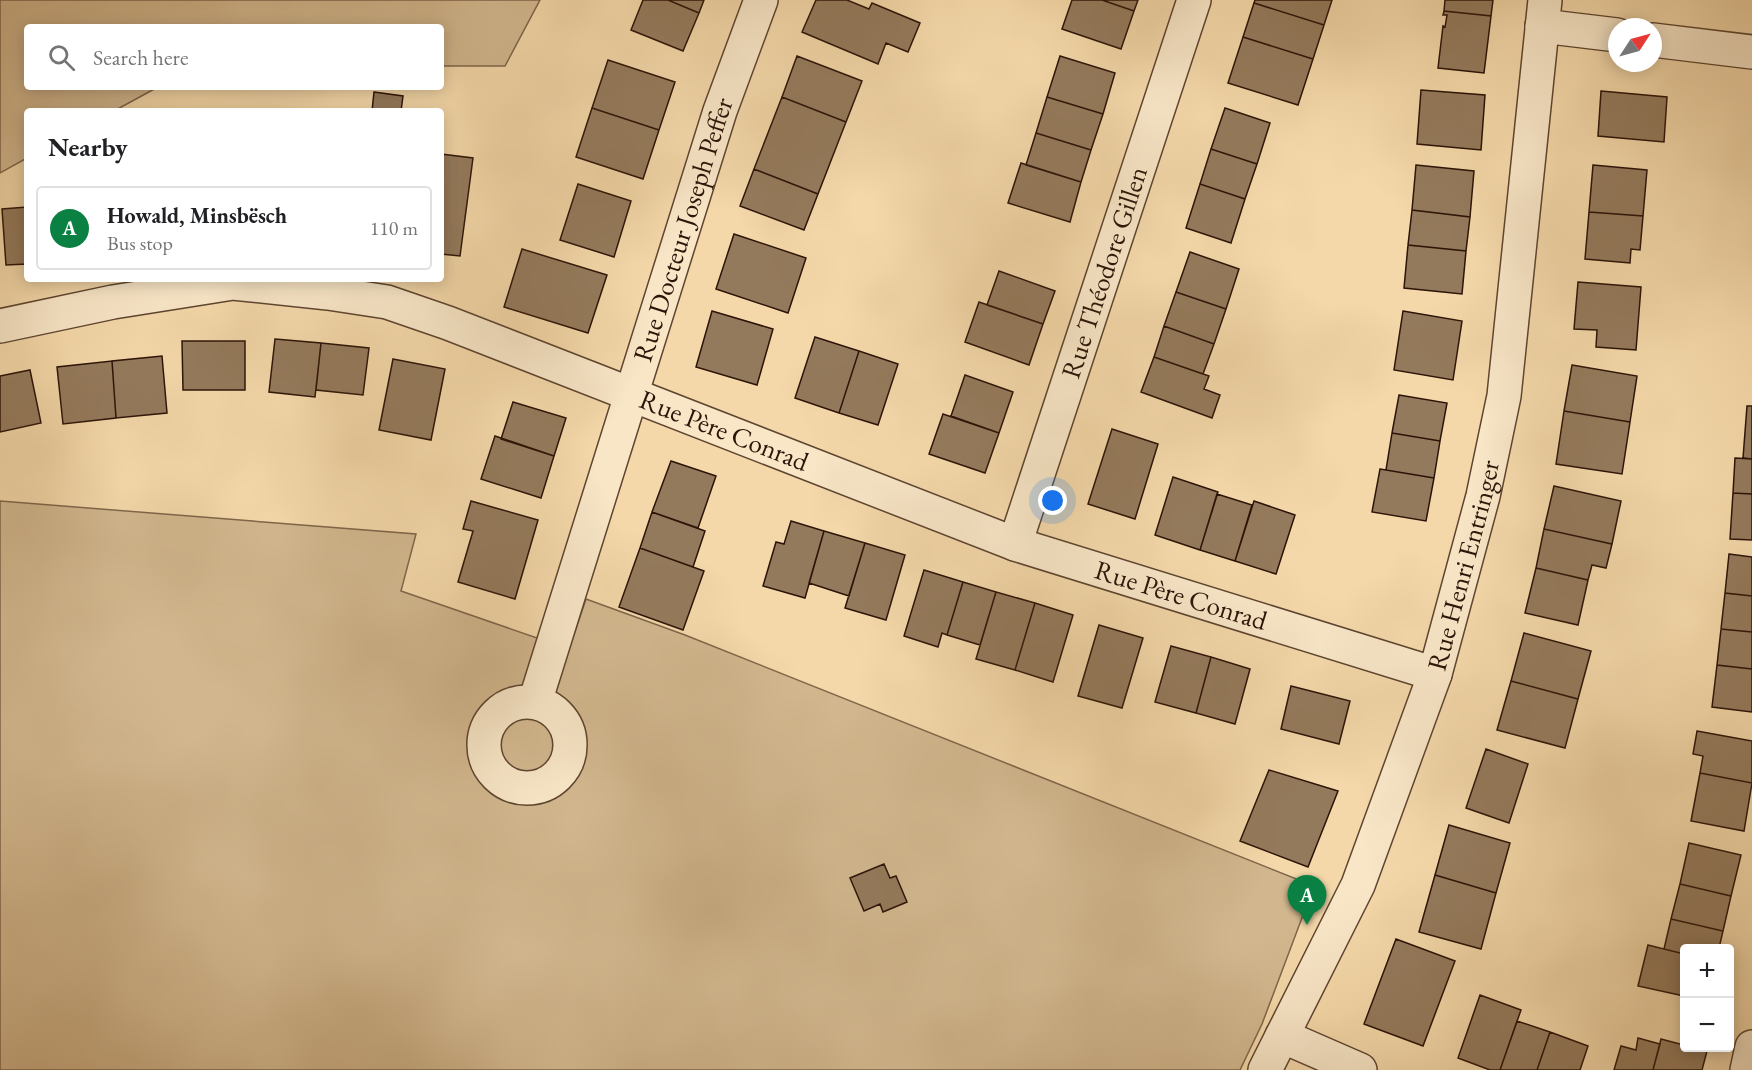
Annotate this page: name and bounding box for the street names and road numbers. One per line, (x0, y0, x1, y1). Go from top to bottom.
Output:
street label: Rue Docteur Joseph Peffer (625, 92, 741, 366)
street label: Rue Théodore Gillen (1053, 162, 1155, 383)
street label: Rue Père Conrad (635, 381, 814, 479)
street label: Rue Henri Entringer (1419, 457, 1507, 674)
street label: Rue Père Conrad (1091, 552, 1272, 638)

